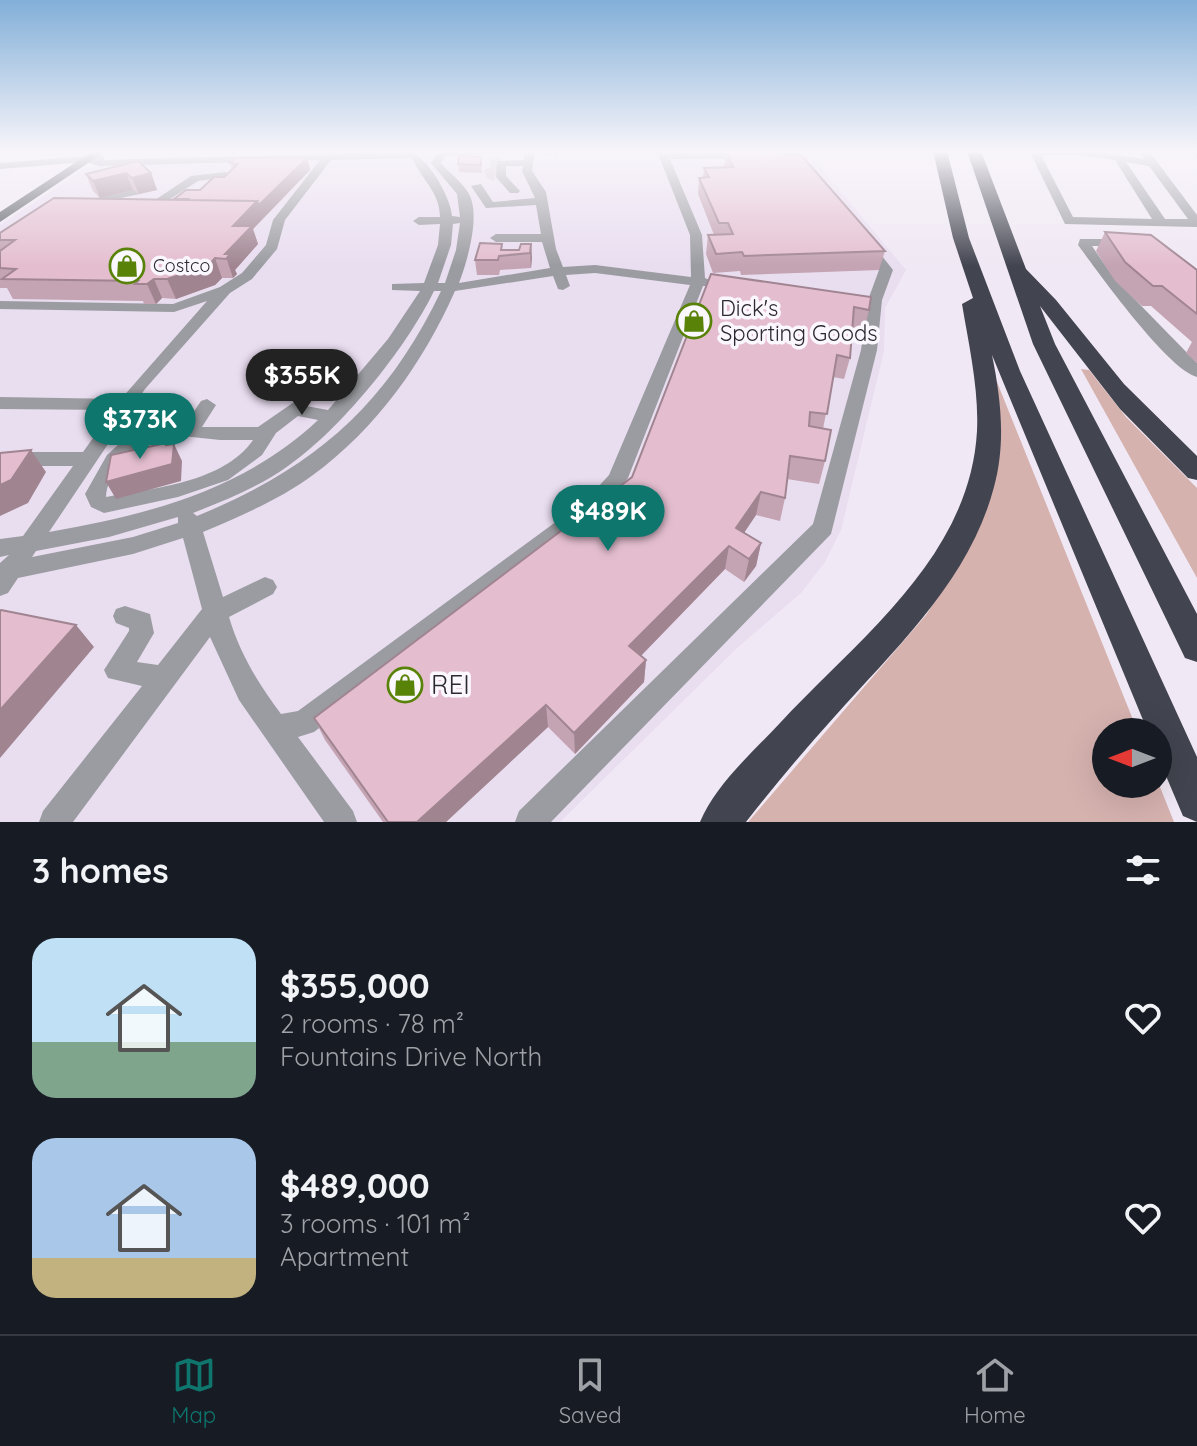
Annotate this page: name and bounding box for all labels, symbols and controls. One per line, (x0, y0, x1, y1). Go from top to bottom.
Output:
shop icon: Costco (108, 247, 146, 285)
place label: Costco (153, 254, 210, 277)
place label: Dick's Sporting Goods (720, 294, 878, 347)
shop icon: Dick's Sporting Goods (675, 302, 713, 340)
pin: $355K (246, 349, 358, 417)
text: $355K (264, 358, 340, 391)
pin: $373K (84, 393, 196, 461)
text: $373K (103, 402, 177, 435)
pin: $489K (552, 485, 664, 553)
text: $489K (570, 494, 646, 527)
shop icon: REI (386, 666, 424, 704)
place label: REI (431, 668, 470, 701)
north arrow (1092, 718, 1172, 798)
map controls (1092, 718, 1172, 798)
icon: filters (1121, 848, 1165, 892)
text: 3 homes (32, 849, 169, 892)
text: $355,000 (280, 964, 430, 1007)
icon: home (96, 970, 192, 1066)
icon: heart (1121, 996, 1165, 1040)
text: 2 rooms · 78 m² (280, 1007, 464, 1040)
text: Fountains Drive North (280, 1040, 542, 1073)
text: $489,000 (280, 1164, 430, 1207)
icon: home (96, 1170, 192, 1266)
icon: heart (1121, 1196, 1165, 1240)
text: 3 rooms · 101 m² (280, 1207, 471, 1240)
text: Apartment (280, 1240, 409, 1273)
tab: Map (171, 1353, 216, 1429)
tab: Saved (559, 1353, 621, 1429)
tab: Home (964, 1353, 1026, 1429)

